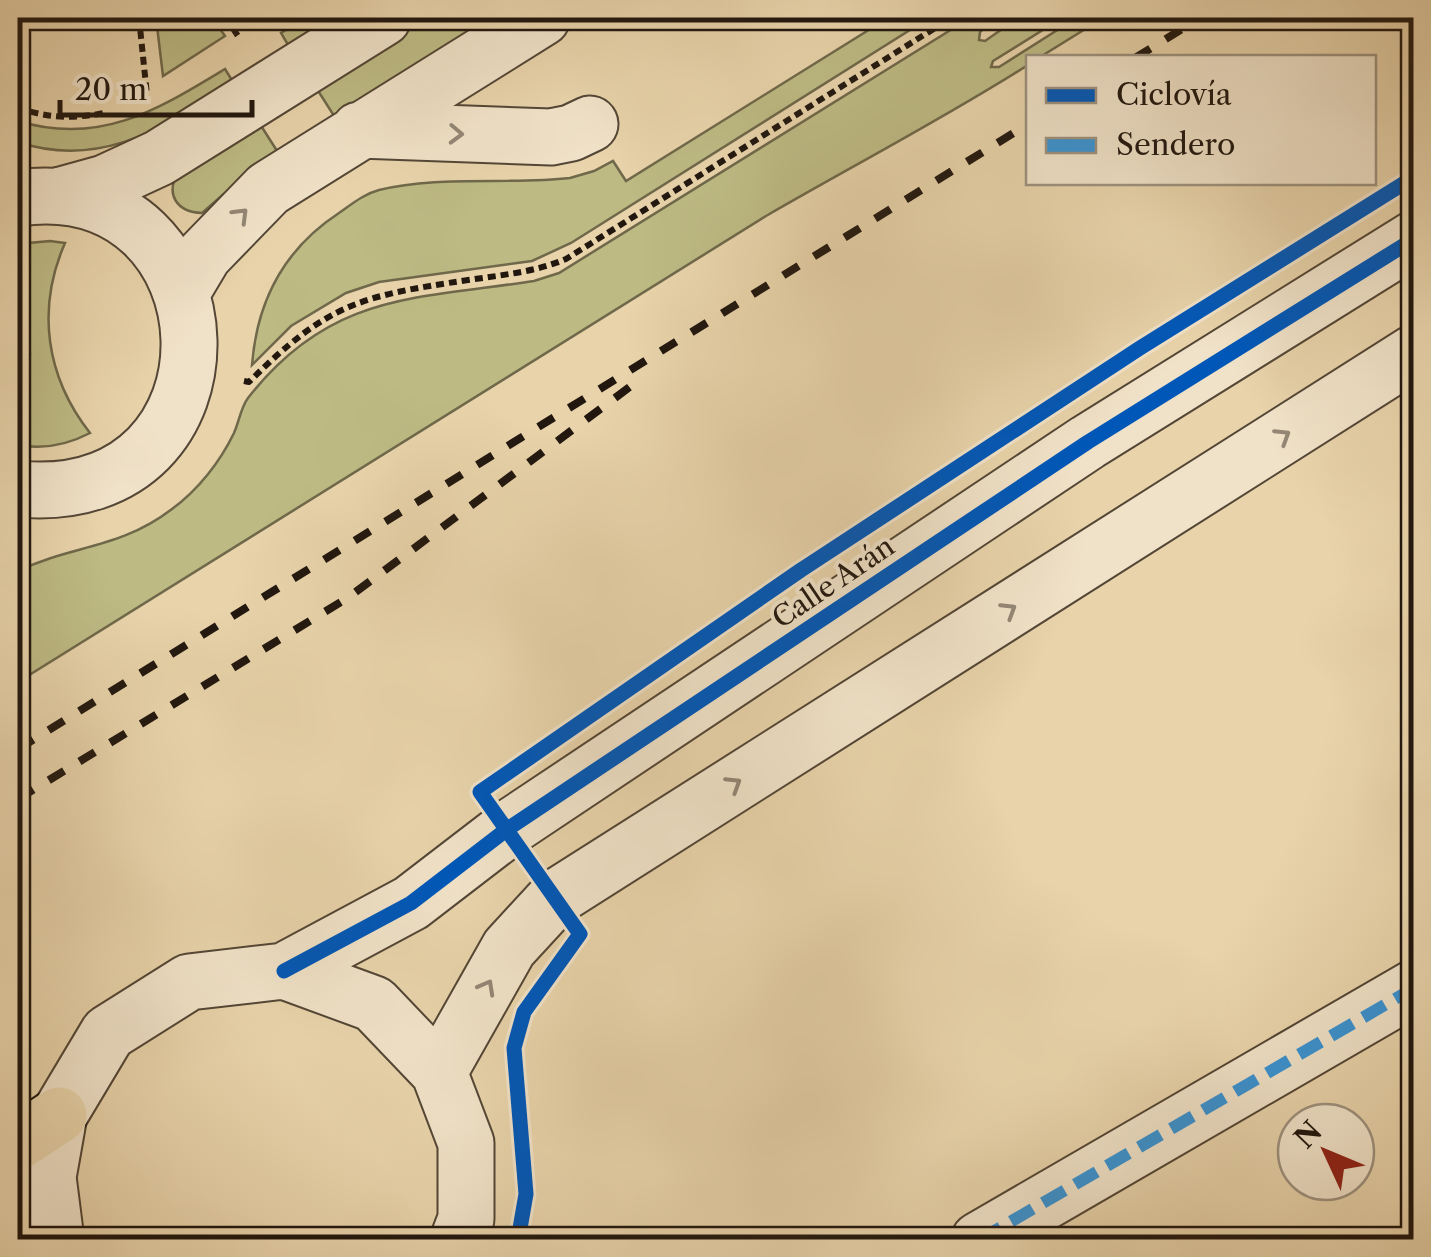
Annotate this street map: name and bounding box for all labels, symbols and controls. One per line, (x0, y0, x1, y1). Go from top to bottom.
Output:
scale bar (60, 55, 252, 117)
legend (1026, 55, 1376, 185)
text: 20 m (75, 71, 147, 108)
text: Ciclovía (1116, 76, 1232, 113)
one-way arrow (449, 123, 465, 144)
text: Sendero (1116, 126, 1235, 163)
one-way arrow (229, 208, 247, 226)
one-way arrow (1272, 429, 1290, 448)
street label: Calle Arán (766, 529, 900, 635)
one-way arrow (998, 603, 1016, 622)
one-way arrow (724, 778, 742, 797)
one-way arrow (475, 980, 494, 998)
north arrow (1276, 1102, 1376, 1202)
text: N (1287, 1114, 1329, 1155)

